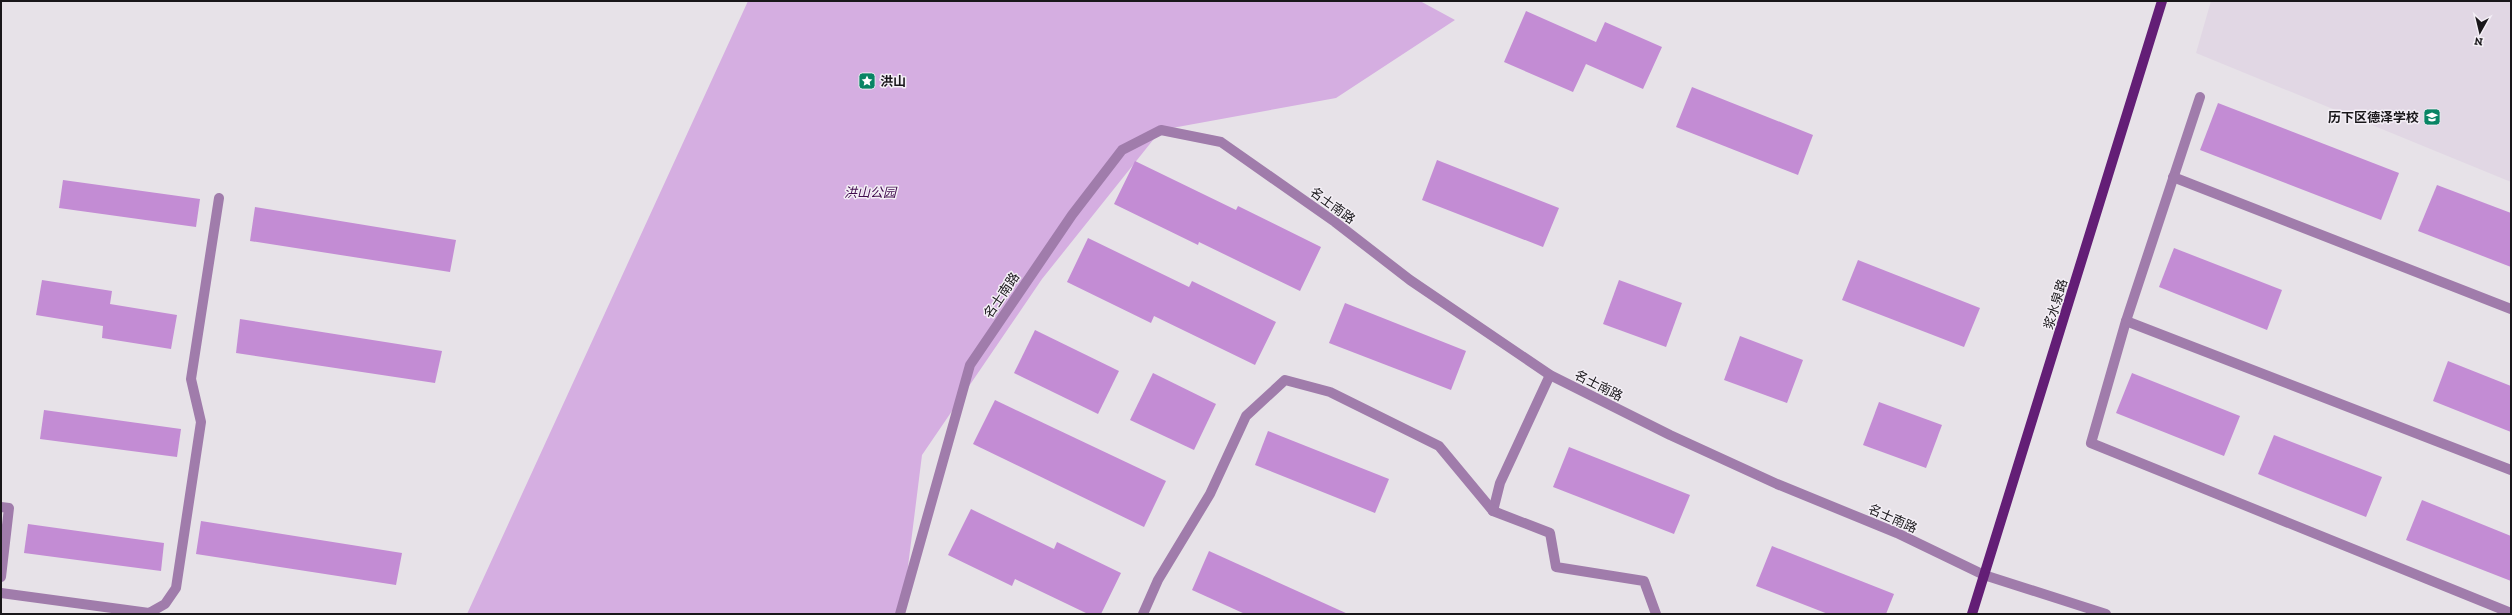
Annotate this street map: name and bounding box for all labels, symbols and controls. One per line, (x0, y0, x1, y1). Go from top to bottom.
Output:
north arrow (2460, 12, 2500, 52)
text: N (2473, 34, 2484, 48)
place icon: 洪山 (857, 71, 877, 91)
place label: 洪山 (880, 74, 906, 89)
school or university icon: 历下区德泽学校 (2422, 107, 2442, 127)
place label: 历下区德泽学校 (2328, 110, 2419, 125)
street label: 名士南路 (1307, 184, 1358, 227)
park label: 洪山公园 (844, 185, 898, 200)
street label: 名士南路 (981, 270, 1022, 321)
street label: 浆水泉路 (2041, 277, 2070, 331)
street label: 名士南路 (1572, 367, 1625, 404)
street label: 名士南路 (1866, 501, 1920, 536)

